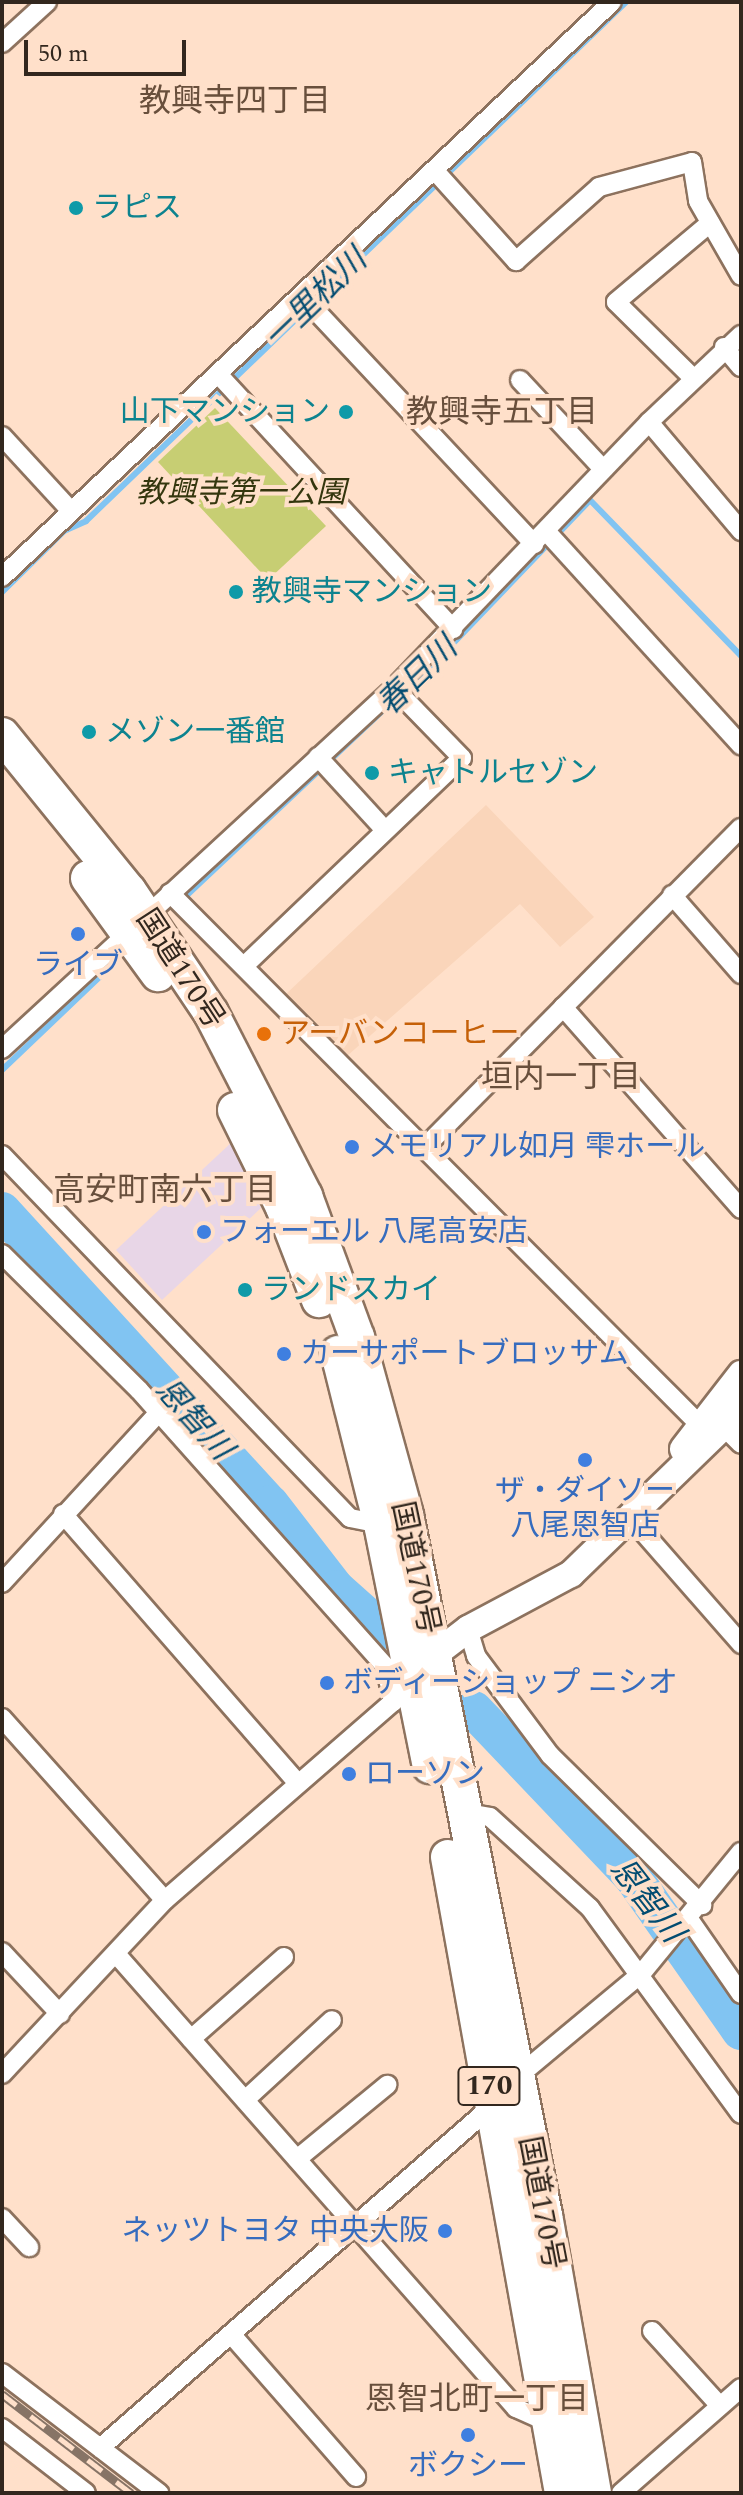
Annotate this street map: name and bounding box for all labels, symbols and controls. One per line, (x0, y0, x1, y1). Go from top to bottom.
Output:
scale bar (28, 24, 190, 74)
text: 50 m (38, 36, 89, 72)
district label: 教興寺四丁目 (139, 83, 331, 121)
place label: ラピス (92, 190, 182, 226)
marker: ラピス (67, 199, 85, 217)
water label: 一里松川 (257, 242, 375, 358)
place label: 山下マンション (120, 394, 330, 430)
district label: 教興寺五丁目 (406, 394, 598, 432)
marker: 山下マンション (337, 403, 355, 421)
park label: 教興寺第一公園 (136, 475, 346, 511)
place label: 教興寺マンション (252, 574, 492, 610)
marker: 教興寺マンション (227, 583, 245, 601)
water label: 春日川 (370, 630, 466, 724)
place label: メゾン一番館 (105, 714, 285, 750)
marker: メゾン一番館 (80, 723, 98, 741)
place label: キャトルセゾン (388, 755, 598, 791)
marker: キャトルセゾン (363, 764, 381, 782)
street label: 国道170号 (128, 903, 232, 1035)
marker: ライブ (69, 925, 87, 943)
place label: ライブ (33, 947, 123, 983)
place label: アーバンコーヒー (280, 1016, 518, 1052)
marker: アーバンコーヒー (255, 1025, 273, 1043)
district label: 垣内一丁目 (481, 1059, 641, 1097)
place label: メモリアル如月 雫ホール (368, 1129, 705, 1165)
marker: メモリアル如月 雫ホール (343, 1138, 361, 1156)
district label: 高安町南六丁目 (53, 1172, 277, 1210)
place label: フォーエル 八尾高安店 (220, 1214, 527, 1250)
marker: フォーエル 八尾高安店 (195, 1223, 213, 1241)
place label: ランドスカイ (261, 1272, 441, 1308)
marker: ランドスカイ (236, 1281, 254, 1299)
place label: カーサポートブロッサム (300, 1336, 630, 1372)
marker: カーサポートブロッサム (275, 1345, 293, 1363)
water label: 恩智川 (147, 1371, 239, 1469)
marker: ザ・ダイソー 八尾恩智店 (576, 1451, 594, 1469)
place label: ザ・ダイソー 八尾恩智店 (495, 1473, 675, 1544)
street label: 国道170号 (383, 1498, 447, 1638)
place label: ボディーショップ ニシオ (343, 1665, 680, 1701)
marker: ボディーショップ ニシオ (318, 1674, 336, 1692)
place label: ローソン (365, 1756, 485, 1792)
marker: ローソン (340, 1765, 358, 1783)
water label: 恩智川 (601, 1851, 691, 1951)
road number: 170 (457, 2062, 521, 2110)
street label: 国道170号 (510, 2133, 572, 2273)
place label: ネッツトヨタ 中央大阪 (122, 2213, 429, 2249)
marker: ネッツトヨタ 中央大阪 (436, 2222, 454, 2240)
district label: 恩智北町一丁目 (365, 2381, 589, 2419)
marker: ボクシー (459, 2426, 477, 2444)
place label: ボクシー (408, 2448, 528, 2484)

